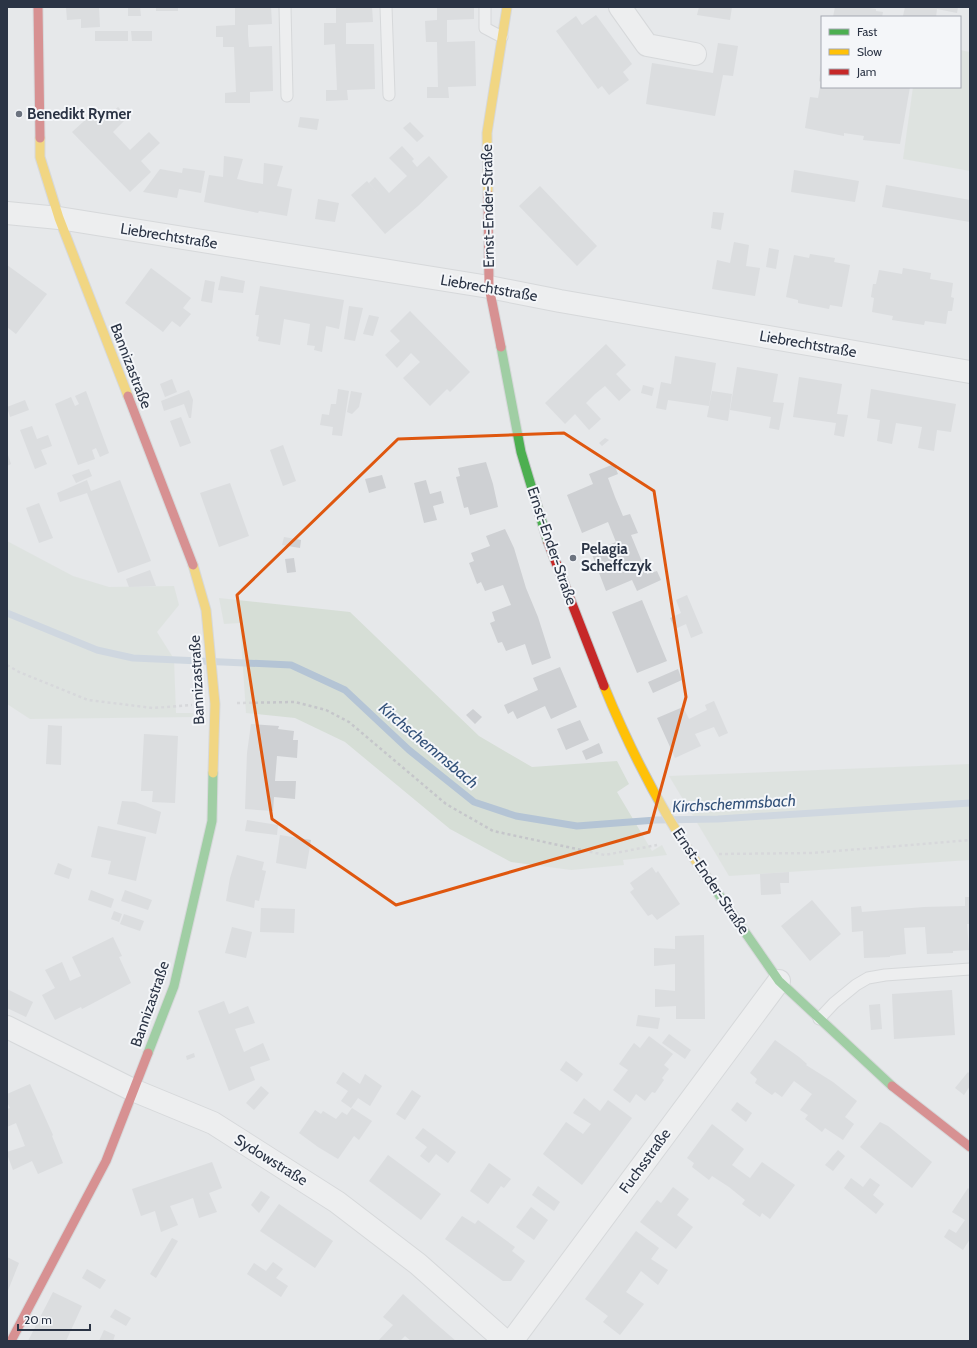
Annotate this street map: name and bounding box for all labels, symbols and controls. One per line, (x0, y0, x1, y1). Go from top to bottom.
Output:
legend (821, 16, 961, 88)
text: Fast (857, 24, 877, 39)
text: Slow (857, 44, 882, 59)
text: Jam (856, 64, 876, 79)
place label: Benedikt Rymer (27, 105, 131, 123)
marker: Benedikt Rymer (14, 109, 24, 119)
street label: Ernst-Ender-Straße (478, 144, 498, 268)
street label: Liebrechtstraße (119, 219, 219, 253)
street label: Liebrechtstraße (439, 271, 539, 305)
street label: Bannizastraße (107, 321, 156, 411)
street label: Liebrechtstraße (758, 327, 858, 361)
street label: Ernst-Ender-Straße (523, 485, 581, 608)
place label: Pelagia Scheffczyk (581, 540, 653, 575)
marker: Pelagia Scheffczyk (568, 553, 578, 563)
street label: Bannizastraße (186, 634, 208, 725)
water label: Kirchschemmsbach (375, 698, 482, 792)
water label: Kirchschemmsbach (672, 791, 796, 816)
street label: Ernst-Ender-Straße (669, 825, 753, 938)
street label: Bannizastraße (127, 958, 173, 1049)
street label: Fuchsstraße (615, 1125, 675, 1197)
street label: Sydowstraße (231, 1130, 311, 1190)
scale bar (18, 1306, 90, 1332)
text: 20 m (24, 1312, 52, 1327)

